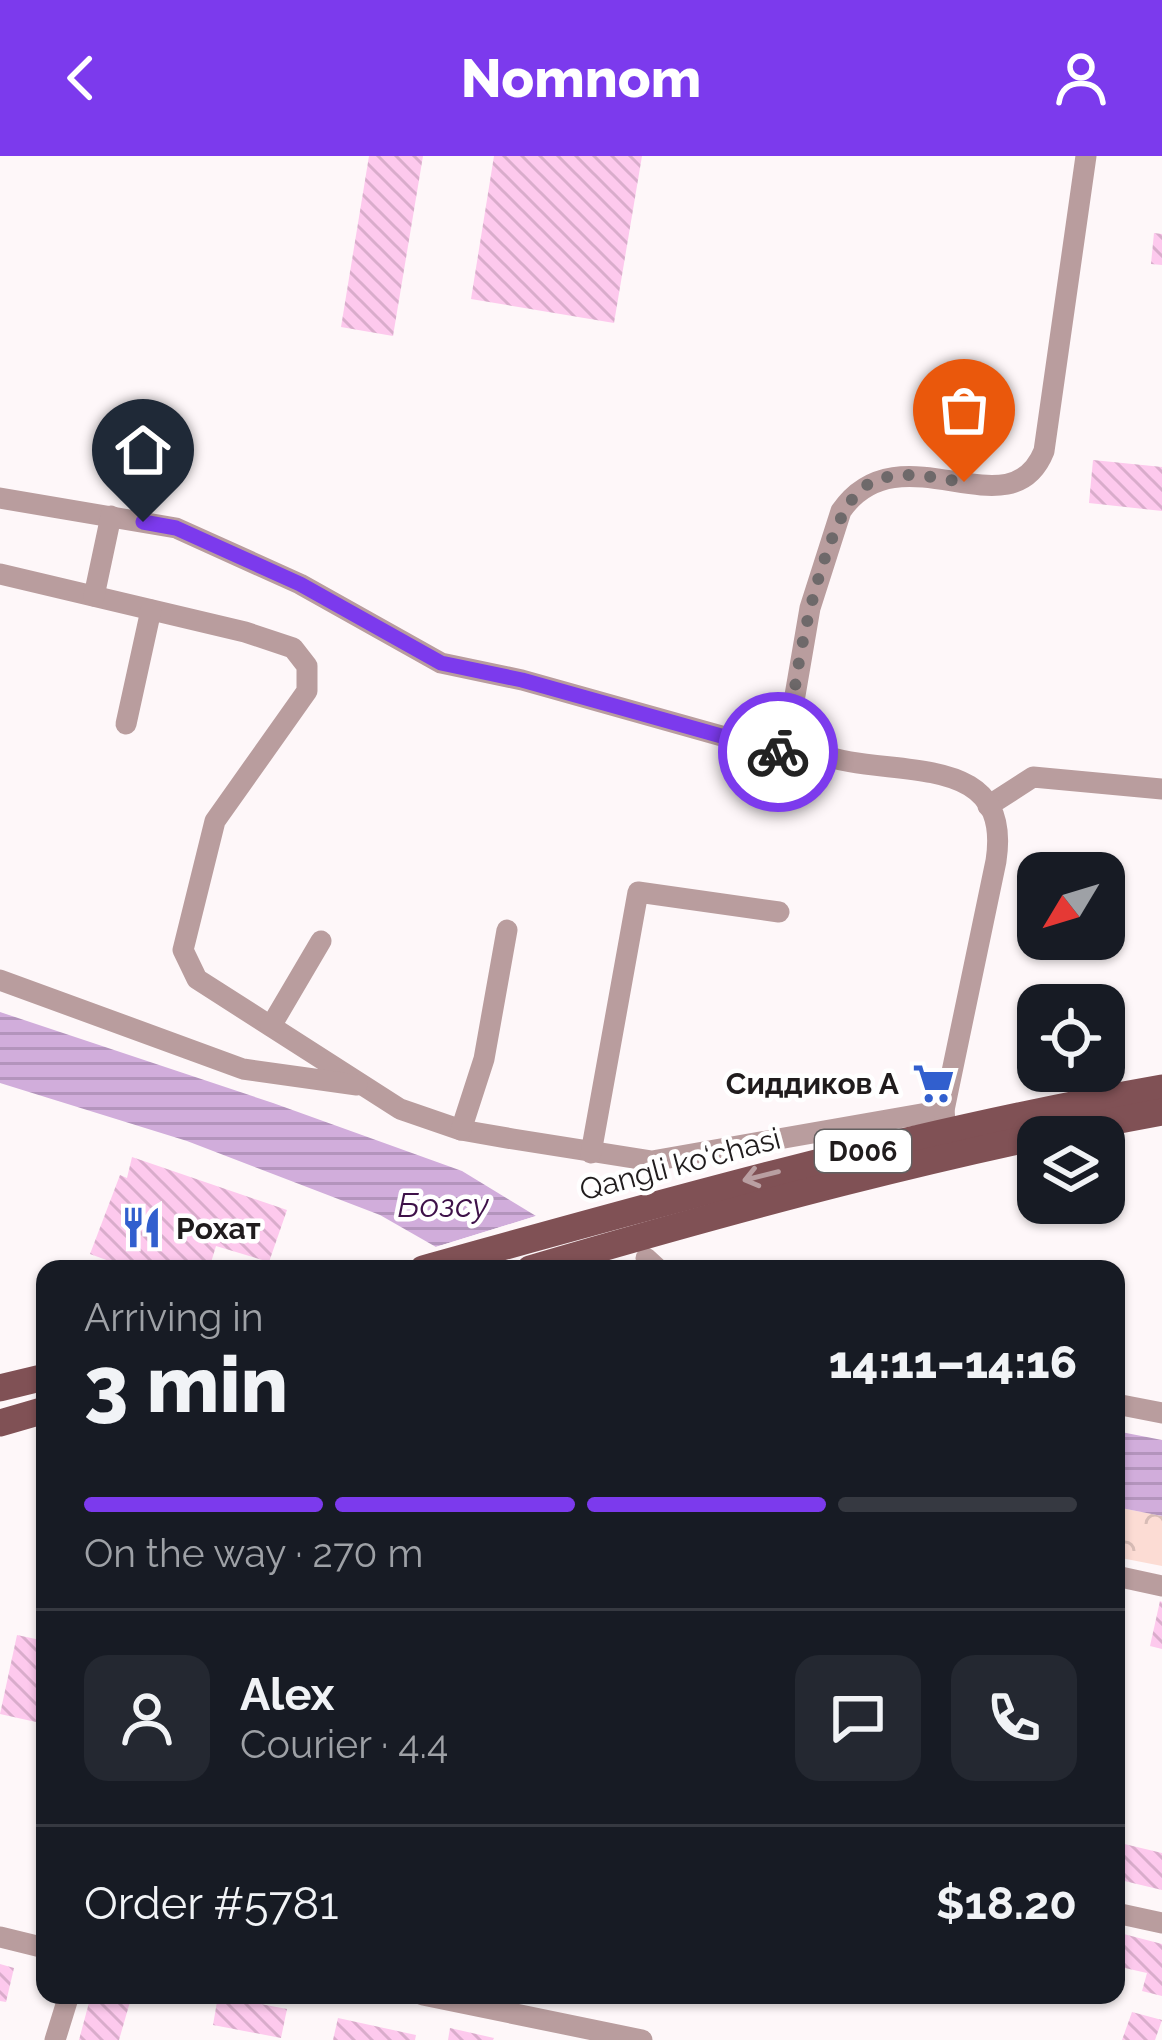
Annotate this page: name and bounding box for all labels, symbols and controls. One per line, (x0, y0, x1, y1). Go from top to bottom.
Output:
icon: back (48, 45, 114, 111)
icon: person (1048, 45, 1114, 111)
text: Nomnom (461, 46, 701, 110)
pin (913, 359, 1015, 482)
icon: bag (931, 377, 997, 443)
pin (92, 399, 194, 522)
icon: home (110, 417, 176, 483)
courier (718, 692, 838, 812)
icon: bike (745, 719, 811, 785)
north arrow (1017, 852, 1125, 960)
map controls (1017, 852, 1125, 1224)
button: locate (1017, 984, 1125, 1092)
supermarket icon: Сиддиков А (910, 1060, 956, 1106)
place label: Сиддиков А (726, 1066, 900, 1101)
button: layers (1017, 1116, 1125, 1224)
street label: Qangli ko‘chasi (576, 1120, 784, 1208)
road number: D006 (815, 1130, 911, 1172)
one-way arrow (742, 1167, 780, 1189)
water label: Бозсу (398, 1186, 489, 1225)
restaurant icon: Рохат (119, 1205, 165, 1251)
place label: Рохат (176, 1211, 261, 1246)
text: Arriving in (84, 1294, 264, 1340)
text: 14:11–14:16 (829, 1336, 1077, 1389)
text: 3 min (84, 1339, 288, 1430)
text: On the way · 270 m (84, 1530, 423, 1576)
button: person (84, 1655, 210, 1781)
button: chat (795, 1655, 921, 1781)
button: phone (951, 1655, 1077, 1781)
text: Alex (240, 1668, 334, 1721)
text: Courier · 4.4 (240, 1721, 448, 1767)
text: Order #5781 (84, 1877, 338, 1930)
text: $18.20 (936, 1877, 1077, 1930)

